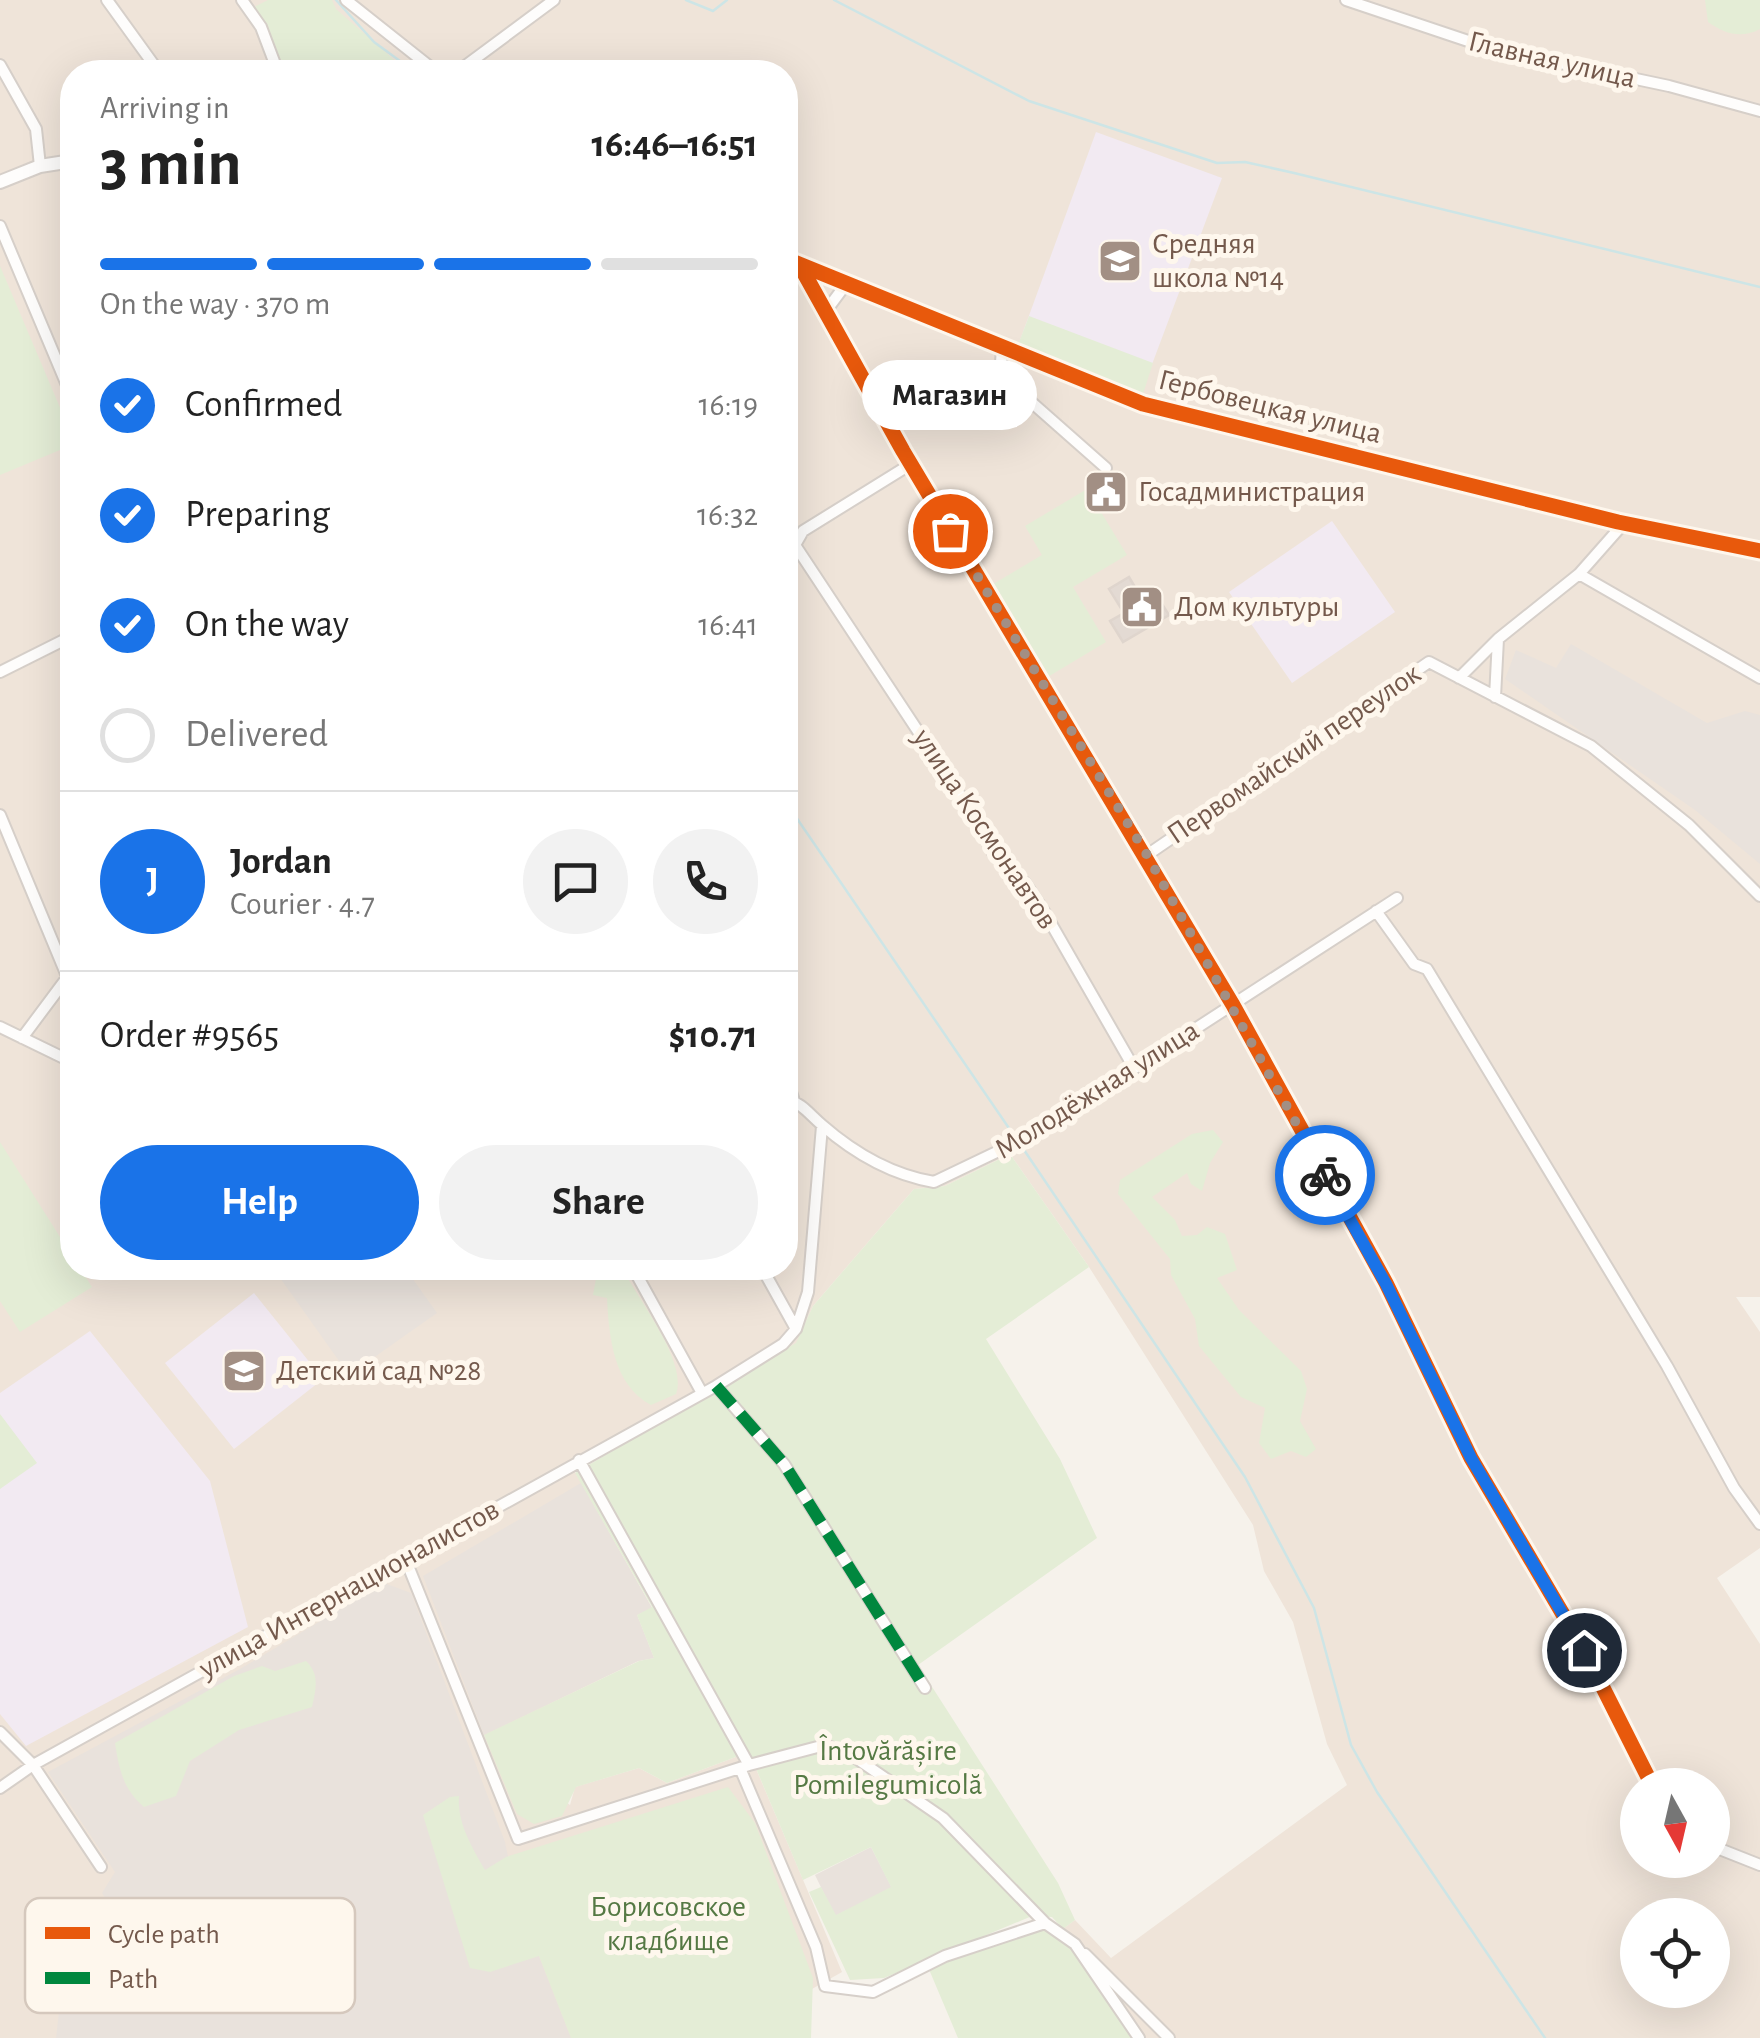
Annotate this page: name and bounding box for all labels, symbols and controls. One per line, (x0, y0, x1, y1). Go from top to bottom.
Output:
street label: Главная улица (1465, 26, 1639, 94)
text: Arriving in (100, 92, 229, 124)
text: 16:46–16:51 (591, 126, 758, 164)
text: 3 min (100, 132, 242, 197)
place label: Средняя школа №14 (1152, 229, 1284, 293)
school or university icon: Средняя школа №14 (1097, 238, 1143, 284)
text: On the way · 370 m (100, 288, 330, 320)
callout: Магазин (862, 361, 1038, 431)
street label: Гербовецкая улица (1155, 365, 1385, 449)
icon: check (100, 378, 155, 433)
text: Магазин (892, 379, 1007, 411)
text: Confirmed (185, 386, 342, 424)
text: 16:19 (699, 389, 758, 421)
public building icon: Госадминистрация (1083, 469, 1129, 515)
place label: Госадминистрация (1138, 477, 1365, 507)
icon: check (100, 488, 155, 543)
pin (908, 489, 993, 574)
text: Preparing (185, 496, 330, 534)
text: 16:32 (697, 499, 758, 531)
icon: bag (923, 504, 978, 559)
public building icon: Дом культуры (1119, 584, 1165, 630)
place label: Дом культуры (1174, 592, 1340, 622)
icon: check (100, 598, 155, 653)
text: On the way (185, 606, 349, 644)
text: 16:41 (698, 609, 758, 641)
street label: Первомайский переулок (1162, 658, 1426, 850)
text: Delivered (185, 716, 328, 754)
street label: улица Космонавтов (907, 723, 1063, 934)
button: chat (523, 829, 628, 934)
button: phone (653, 829, 758, 934)
text: Jordan (230, 843, 332, 881)
text: J (146, 862, 159, 900)
text: Courier · 4.7 (230, 888, 375, 920)
street label: Молодёжная улица (990, 1015, 1204, 1165)
text: Order #9565 (100, 1017, 279, 1055)
text: $10.71 (669, 1017, 758, 1055)
courier (1275, 1125, 1375, 1225)
button: Help (100, 1145, 419, 1260)
button: Share (439, 1145, 758, 1260)
icon: bike (1298, 1148, 1353, 1203)
school or university icon: Детский сад №28 (221, 1348, 267, 1394)
place label: Детский сад №28 (276, 1356, 482, 1386)
street label: улица Интернационалистов (193, 1494, 504, 1684)
pin (1542, 1608, 1627, 1693)
icon: home (1557, 1623, 1612, 1678)
park label: Întovărășire Pomilegumicolă (793, 1734, 983, 1800)
north arrow (1620, 1768, 1730, 1878)
map controls (1620, 1768, 1730, 2008)
park label: Борисовское кладбище (590, 1892, 746, 1956)
legend (25, 1898, 355, 2013)
button: locate (1620, 1898, 1730, 2008)
text: Cycle path (108, 1921, 220, 1949)
text: Path (108, 1966, 158, 1994)

